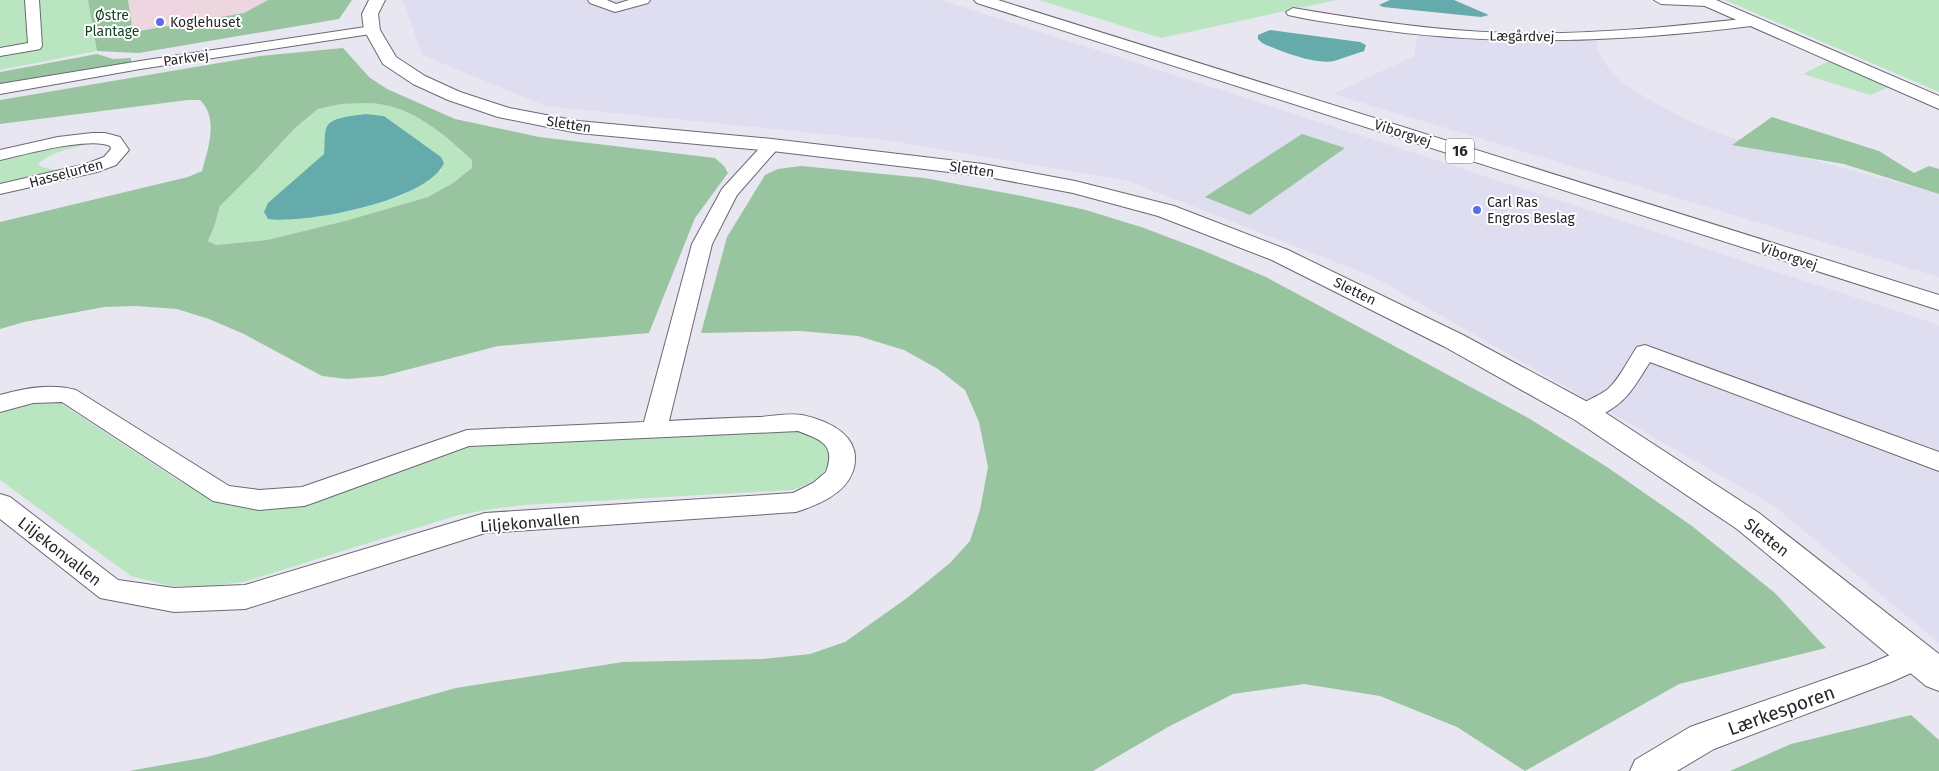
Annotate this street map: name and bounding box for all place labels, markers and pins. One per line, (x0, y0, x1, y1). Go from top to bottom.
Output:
place label: Koglehuset (170, 14, 242, 31)
marker: Koglehuset (154, 16, 166, 28)
place label: Carl Ras Engros Beslag (1487, 194, 1575, 227)
marker: Carl Ras Engros Beslag (1471, 204, 1483, 216)

